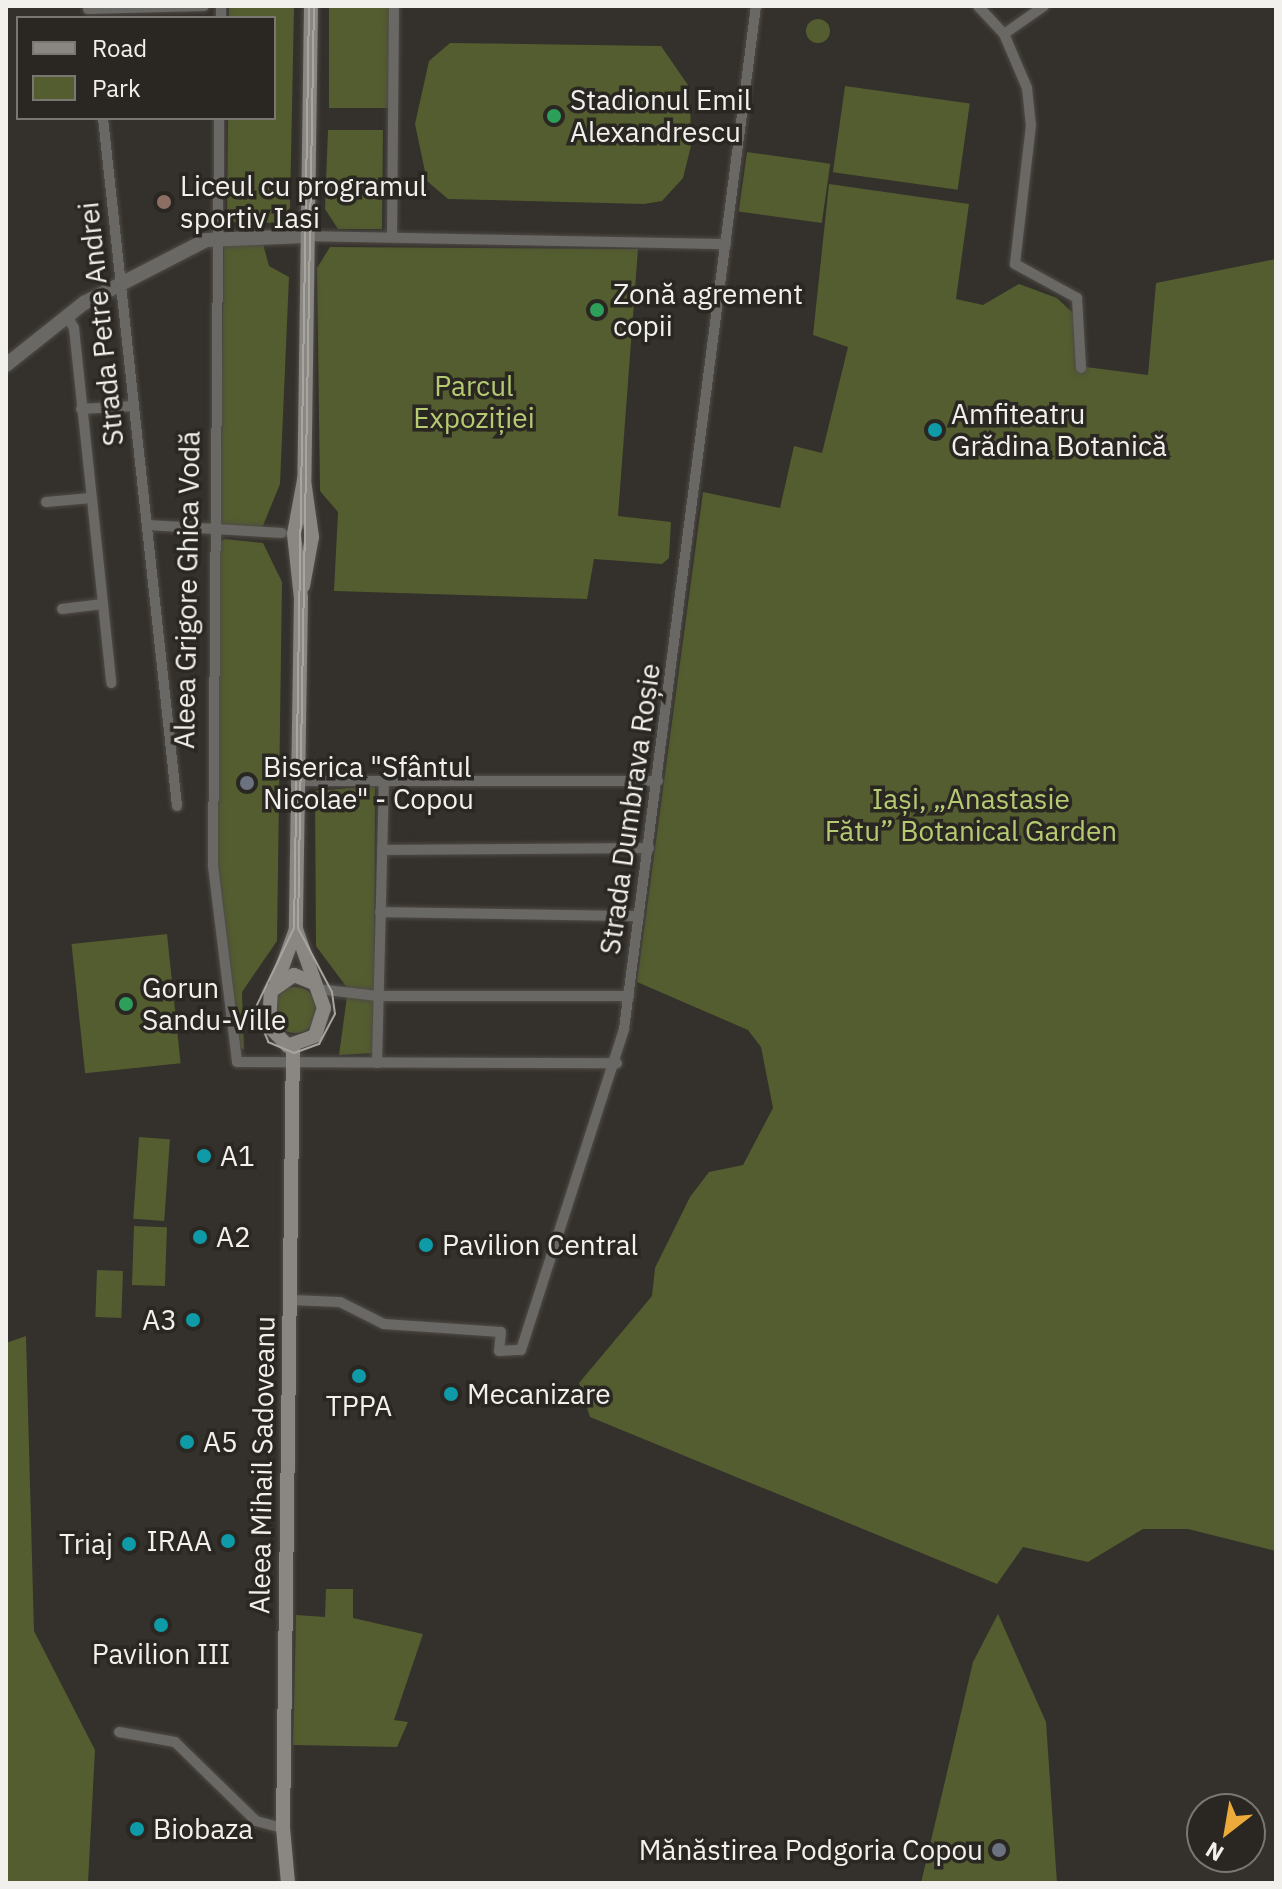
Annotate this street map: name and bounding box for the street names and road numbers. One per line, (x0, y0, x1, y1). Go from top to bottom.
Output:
street label: Strada Petre Andrei (71, 200, 131, 448)
street label: Aleea Grigore Ghica Vodă (167, 431, 207, 749)
street label: Strada Dumbrava Roșie (593, 661, 667, 957)
street label: Aleea Mihail Sadoveanu (243, 1316, 281, 1614)

